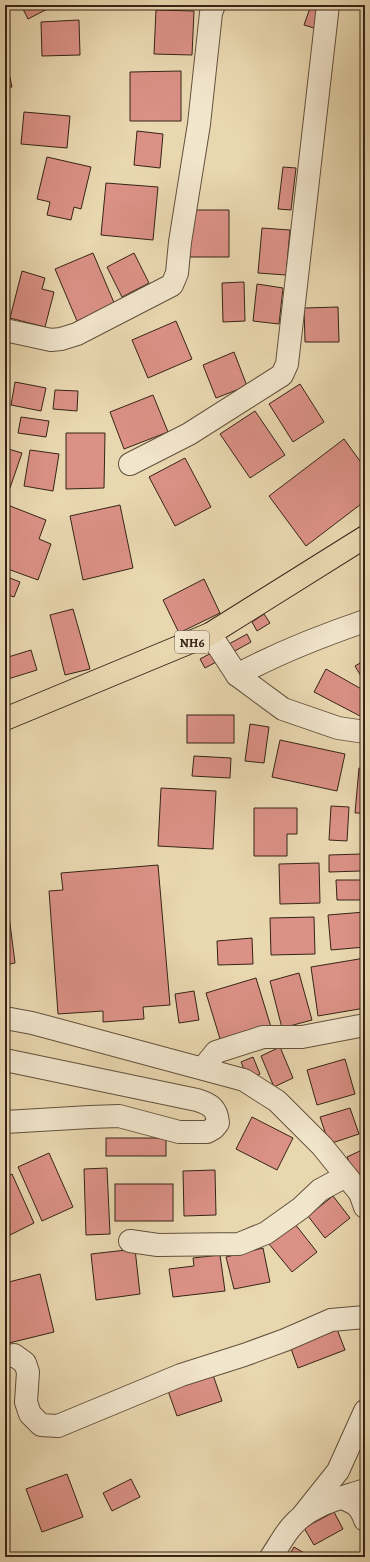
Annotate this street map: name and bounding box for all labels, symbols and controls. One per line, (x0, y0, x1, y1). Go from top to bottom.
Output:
road number: NH6 (175, 631, 209, 653)

